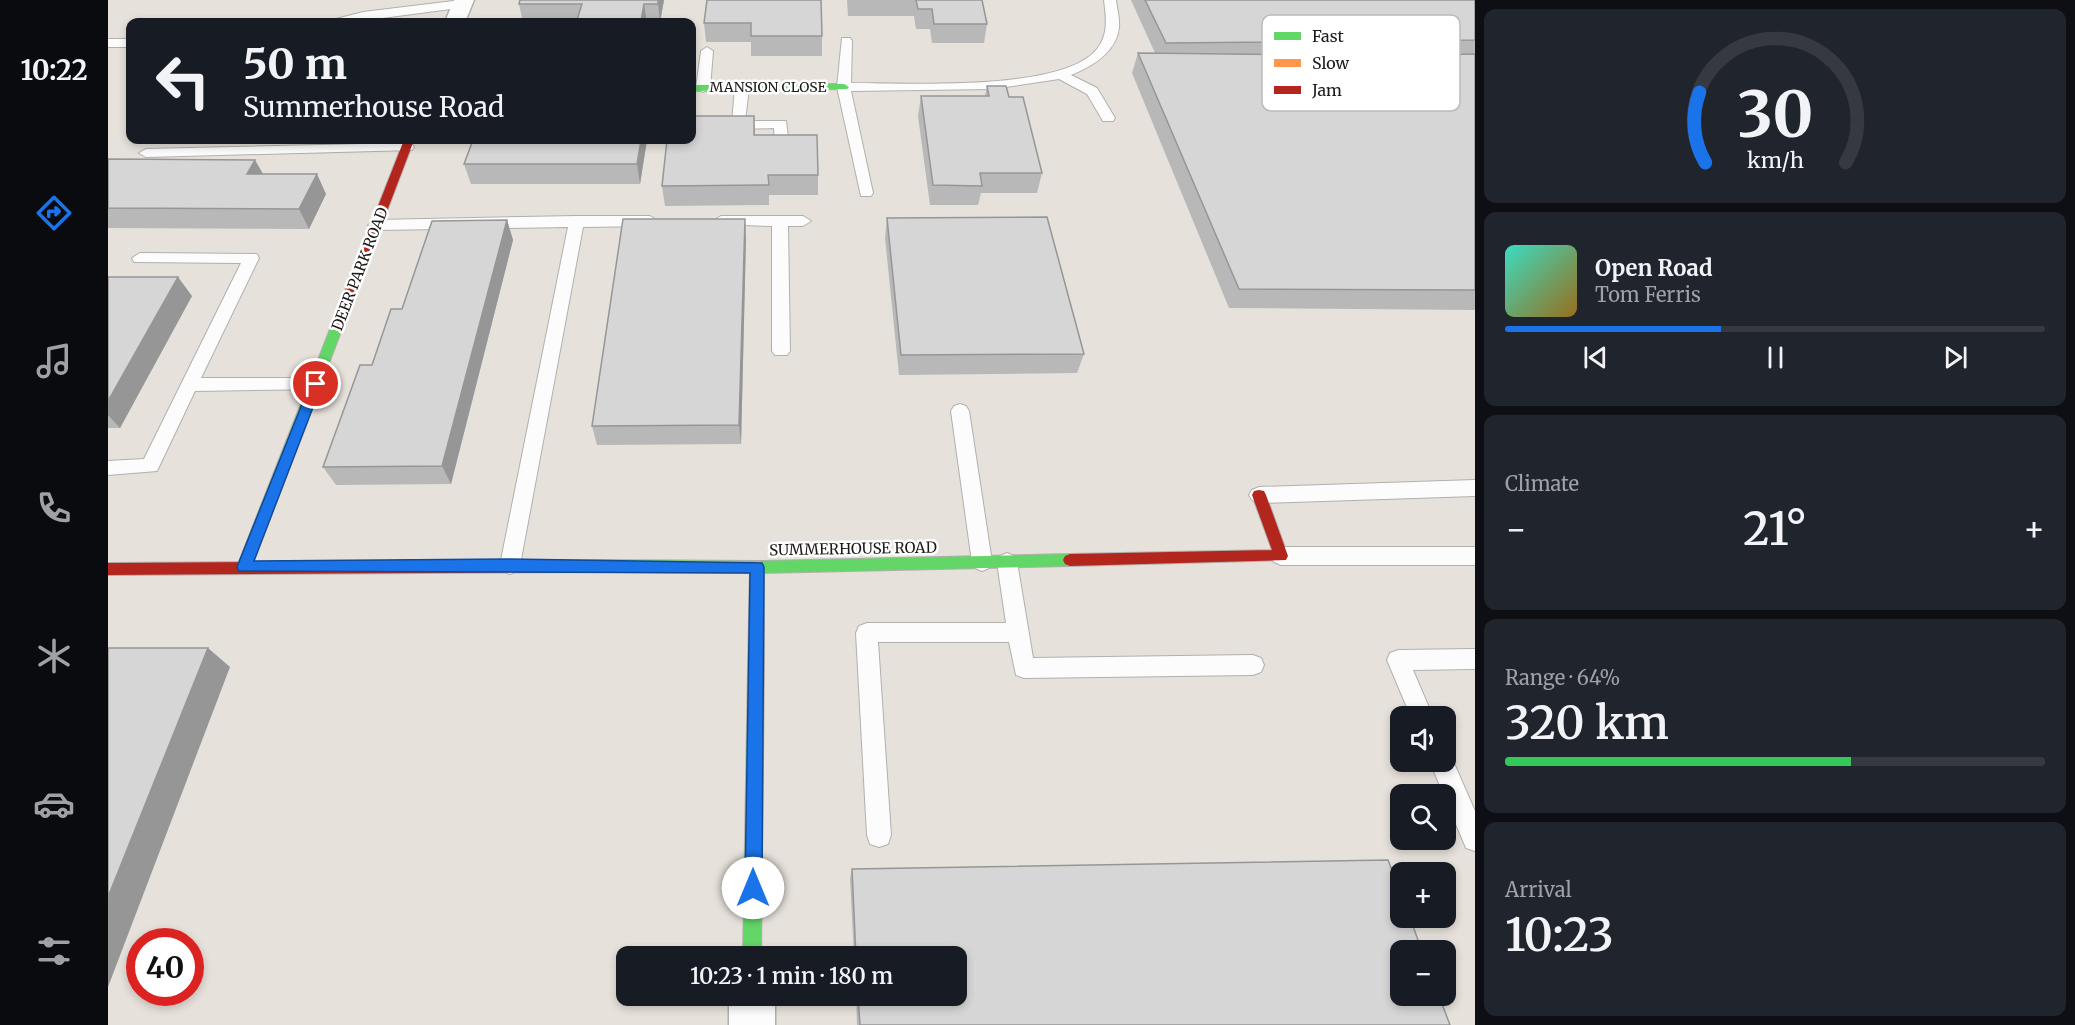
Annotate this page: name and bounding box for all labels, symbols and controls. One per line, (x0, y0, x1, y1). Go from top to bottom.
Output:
legend (1262, 15, 1460, 111)
text: Fast (1312, 26, 1345, 46)
text: 50 m (243, 38, 347, 90)
icon: left (144, 42, 222, 120)
text: 10:22 (20, 53, 88, 87)
text: Slow (1312, 53, 1350, 73)
text: 30 (1737, 76, 1813, 154)
street label: MANSION CLOSE (710, 78, 827, 96)
text: Jam (1311, 80, 1342, 100)
text: Summerhouse Road (243, 90, 504, 124)
text: km/h (1747, 147, 1803, 174)
icon: directions (33, 192, 75, 234)
street label: DEER PARK ROAD (327, 205, 392, 333)
text: Open Road (1595, 254, 1713, 282)
text: Tom Ferris (1595, 282, 1701, 307)
icon: music (33, 340, 75, 382)
icon: previous (1579, 341, 1612, 374)
icon: pause (1759, 341, 1792, 374)
icon: next (1939, 341, 1972, 374)
pin (290, 358, 341, 409)
icon: arrive (299, 367, 332, 400)
text: Climate (1505, 471, 1579, 496)
icon: phone (33, 487, 75, 529)
text: 21° (1743, 501, 1807, 557)
text: − (1505, 509, 1527, 550)
text: + (2023, 509, 2045, 550)
street label: SUMMERHOUSE ROAD (769, 538, 937, 559)
icon: climate (33, 635, 75, 677)
text: Range · 64% (1505, 665, 1620, 690)
text: 320 km (1505, 695, 1669, 751)
map controls (1390, 706, 1456, 1006)
button: sound (1390, 706, 1456, 772)
icon: car (33, 783, 75, 825)
button: search (1390, 784, 1456, 850)
position arrow (721, 856, 785, 920)
button: + (1390, 862, 1456, 928)
text: Arrival (1505, 877, 1572, 902)
text: 10:23 (1505, 907, 1614, 963)
speed limit sign: 40 (126, 928, 204, 1006)
icon: filters (33, 930, 75, 972)
button: − (1390, 940, 1456, 1006)
text: 10:23 · 1 min · 180 m (690, 962, 893, 990)

